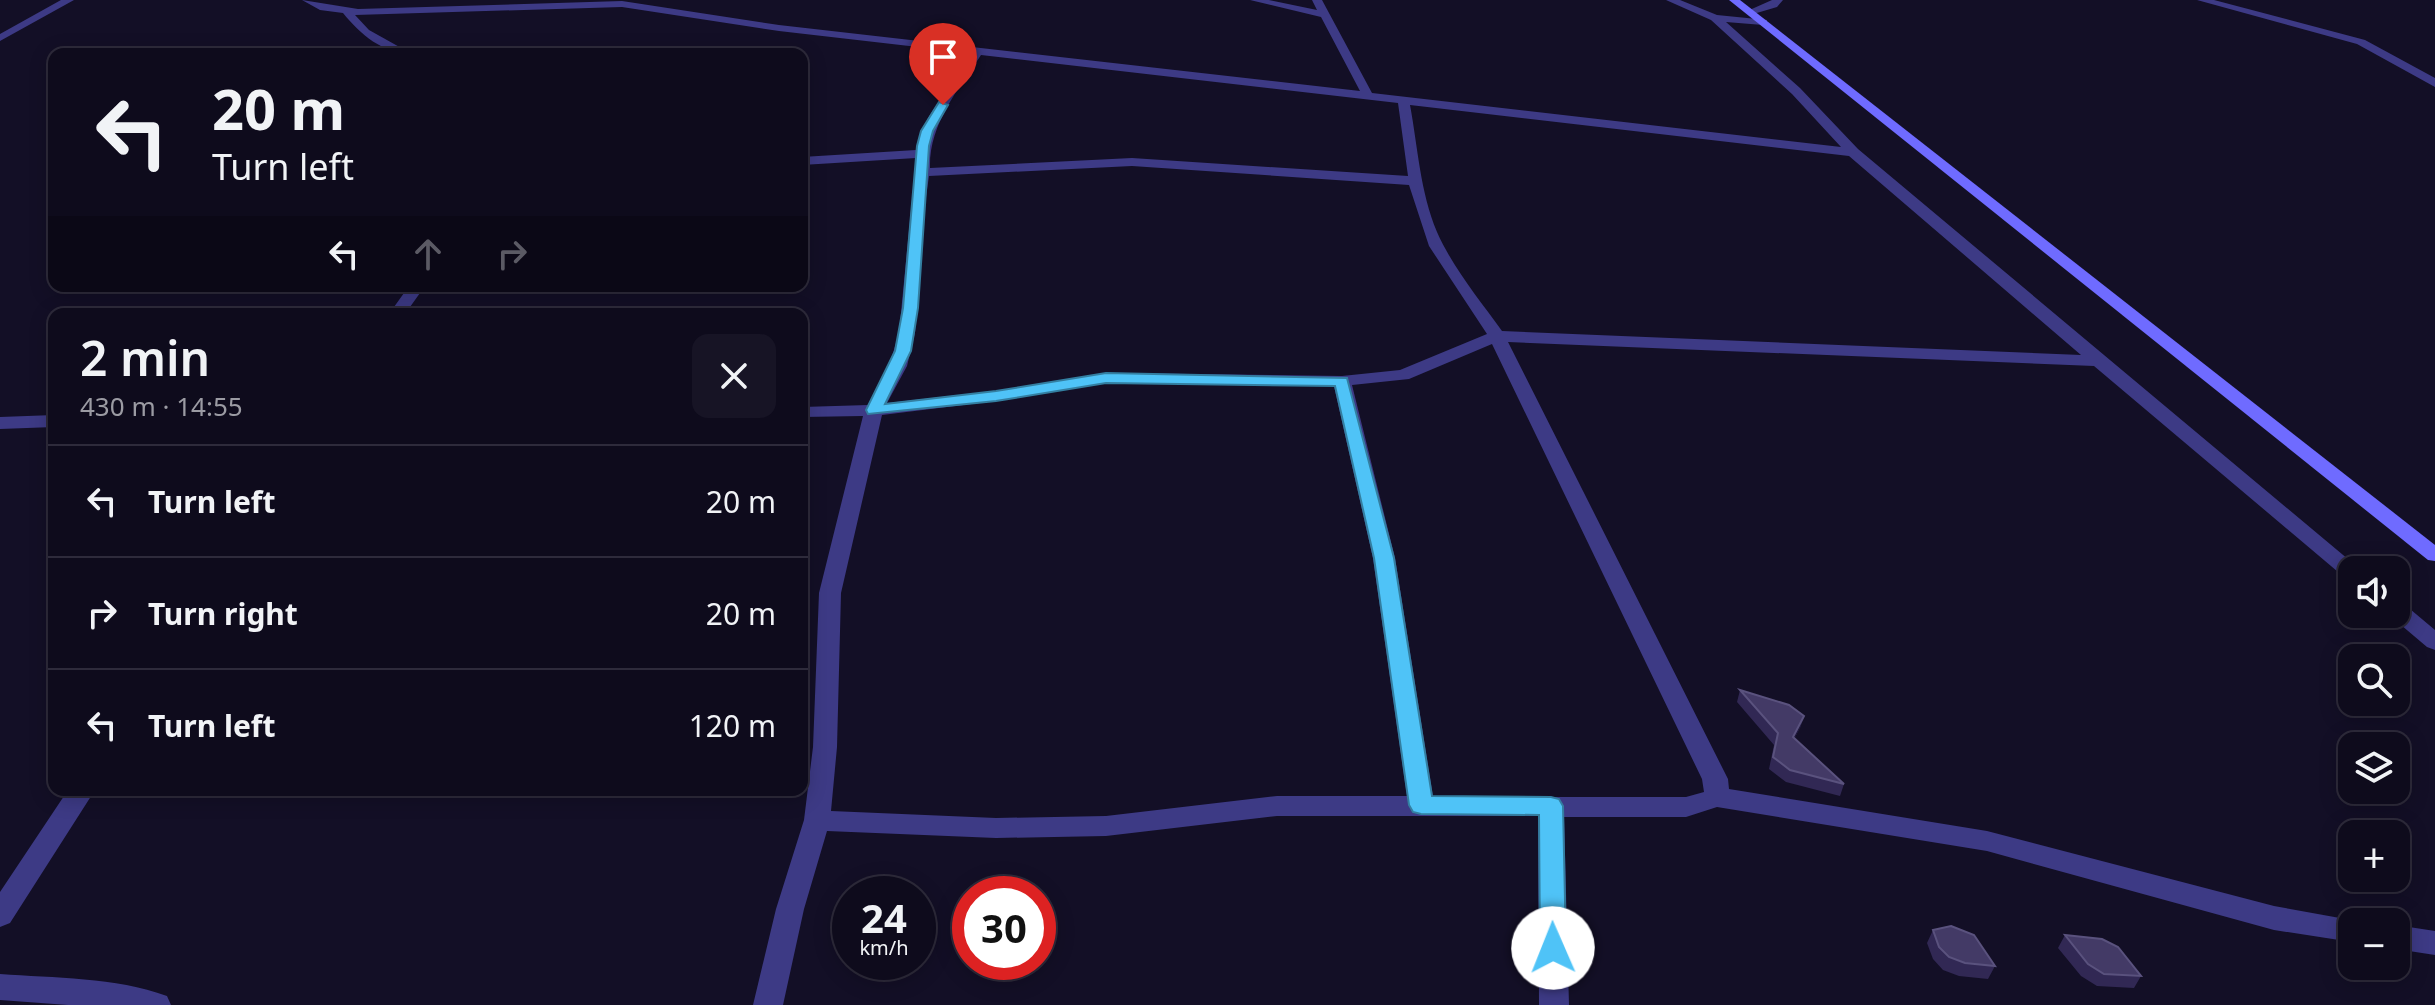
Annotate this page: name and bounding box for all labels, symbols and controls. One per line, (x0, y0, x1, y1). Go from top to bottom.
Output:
pin (909, 23, 977, 105)
icon: arrive (921, 35, 965, 79)
text: 20 m (212, 70, 345, 146)
icon: left (80, 80, 184, 184)
text: Turn left (212, 142, 354, 191)
icon: left (322, 232, 366, 276)
icon: ahead (406, 232, 450, 276)
icon: right (490, 232, 534, 276)
text: 2 min (80, 325, 210, 390)
button: close (692, 334, 776, 418)
text: 430 m · 14:55 (80, 388, 243, 424)
icon: left (80, 479, 124, 523)
text: Turn left (148, 481, 276, 522)
text: 20 m (706, 481, 776, 522)
map controls (2338, 556, 2410, 980)
button: sound (2338, 556, 2410, 628)
icon: right (80, 591, 124, 635)
text: Turn right (148, 593, 298, 634)
text: 20 m (706, 593, 776, 634)
button: search (2338, 644, 2410, 716)
icon: left (80, 703, 124, 747)
text: Turn left (148, 705, 276, 746)
text: 120 m (689, 705, 776, 746)
button: layers (2338, 732, 2410, 804)
button: + (2338, 820, 2410, 892)
speed limit sign: 30 (952, 876, 1056, 980)
text: 24 (861, 890, 907, 945)
position arrow (1511, 906, 1595, 990)
button: − (2338, 908, 2410, 980)
text: km/h (859, 934, 909, 961)

